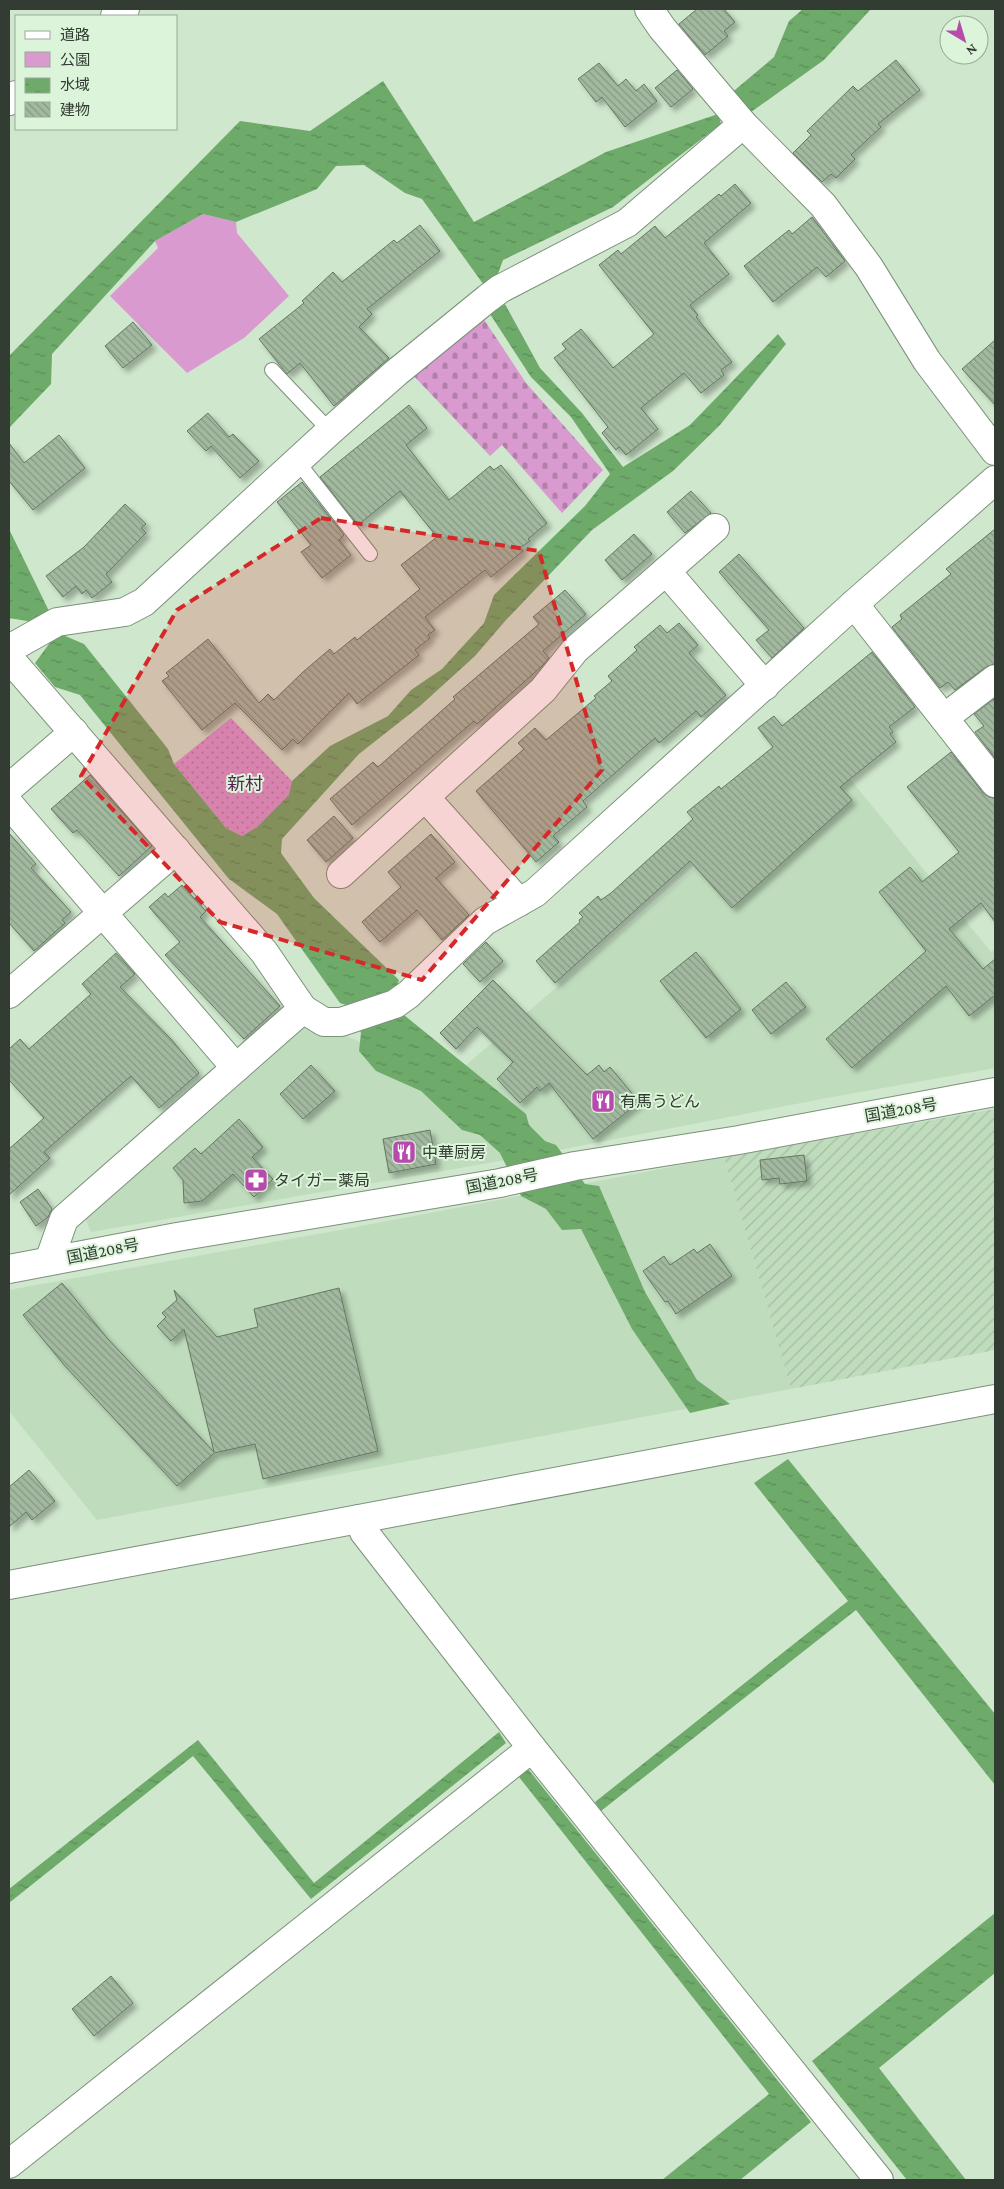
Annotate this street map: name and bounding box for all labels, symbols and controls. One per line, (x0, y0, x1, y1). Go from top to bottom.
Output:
legend (15, 15, 178, 130)
north arrow (939, 15, 989, 65)
text: 道路 (60, 27, 90, 43)
text: N (963, 41, 981, 60)
text: 公園 (60, 52, 90, 68)
text: 水域 (60, 77, 90, 93)
text: 建物 (60, 102, 90, 118)
district label: 新村 (227, 774, 263, 794)
restaurant icon: 有馬うどん (590, 1088, 616, 1114)
place label: 有馬うどん (620, 1093, 700, 1110)
street label: 国道208号 (863, 1095, 939, 1125)
restaurant icon: 中華厨房 (391, 1139, 417, 1165)
place label: 中華厨房 (422, 1144, 486, 1161)
street label: 国道208号 (464, 1166, 540, 1196)
pharmacy icon: タイガー薬局 (243, 1167, 269, 1193)
place label: タイガー薬局 (274, 1172, 370, 1189)
street label: 国道208号 (65, 1236, 141, 1266)

